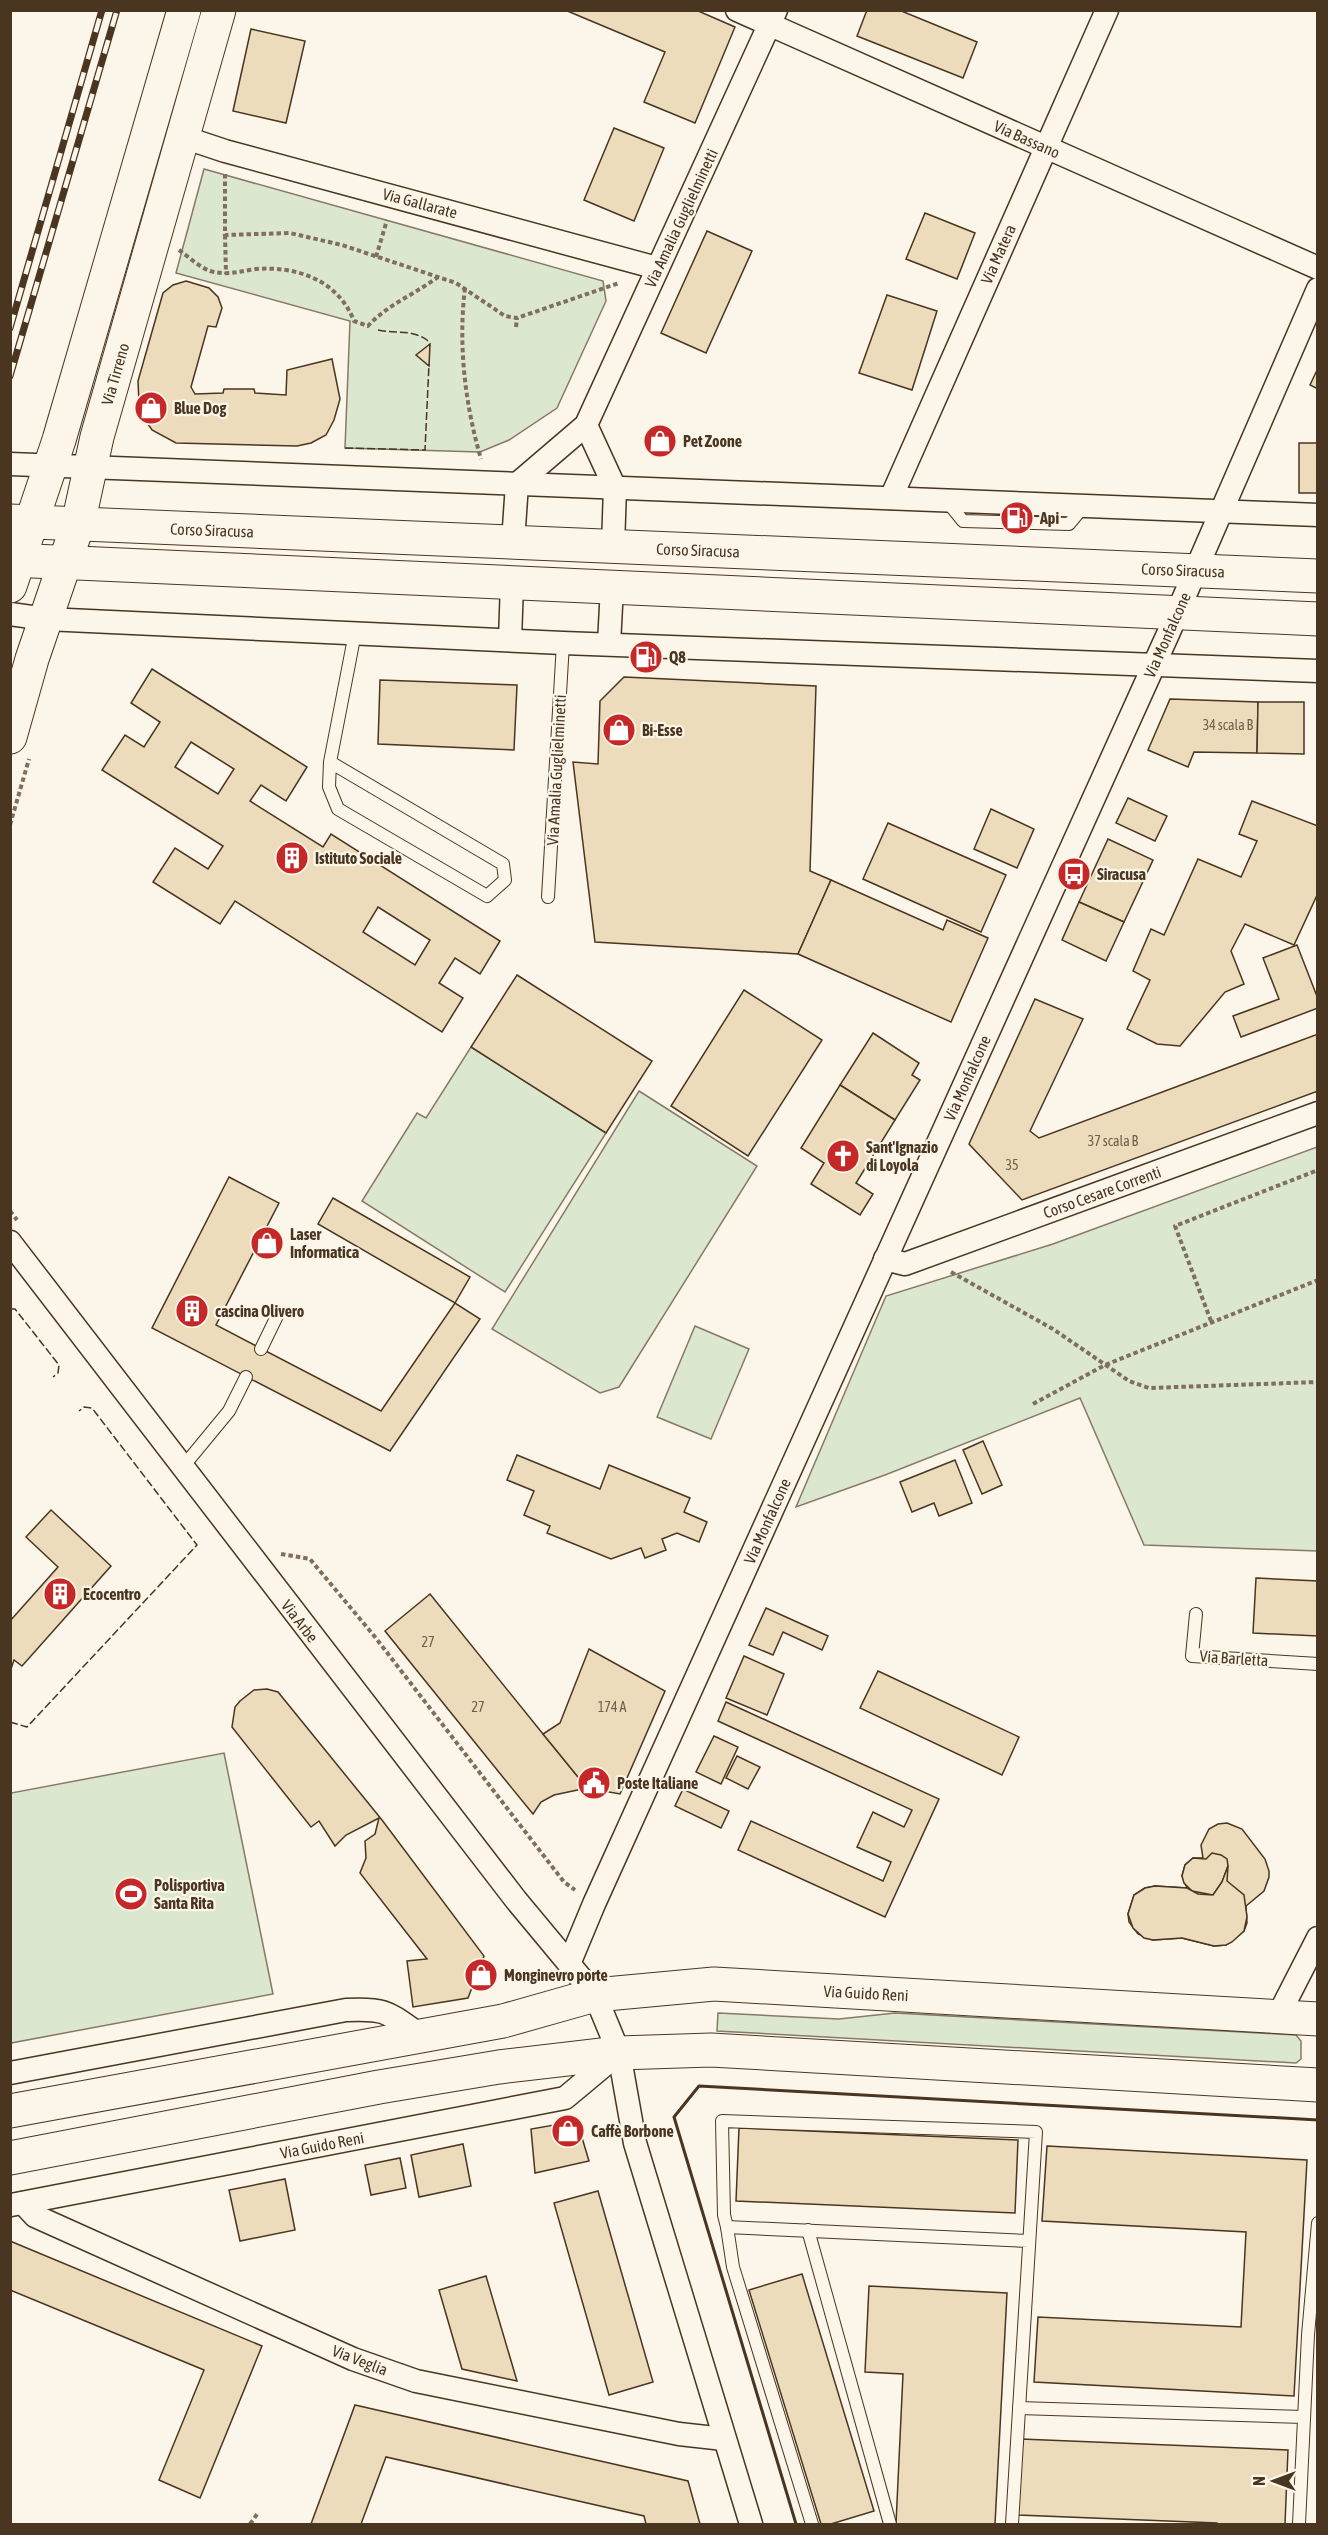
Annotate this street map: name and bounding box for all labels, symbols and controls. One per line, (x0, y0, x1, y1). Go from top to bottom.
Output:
street label: Via Bassano (991, 117, 1063, 161)
street label: Via Amalia Guglielminetti (641, 146, 722, 291)
street label: Via Gallarate (381, 184, 459, 222)
street label: Via Matera (977, 222, 1019, 286)
street label: Via Tirreno (98, 341, 132, 407)
shop icon: Blue Dog (133, 390, 169, 426)
place label: Blue Dog (174, 399, 226, 417)
shop icon: Pet Zoone (642, 423, 678, 459)
place label: Pet Zoone (683, 432, 742, 450)
fuel station icon: Api (999, 500, 1035, 536)
place label: Api (1039, 509, 1059, 527)
street label: Corso Siracusa (170, 520, 254, 540)
street label: Corso Siracusa (656, 540, 740, 560)
street label: Corso Siracusa (1141, 560, 1225, 580)
street label: Via Monfalcone (1140, 590, 1194, 680)
fuel station icon: Q8 (628, 639, 664, 675)
place label: Q8 (669, 648, 686, 666)
street label: Via Amalia Guglielminetti (543, 694, 570, 846)
shop icon: Bi-Esse (601, 712, 637, 748)
house number: 34 scala B (1203, 717, 1254, 733)
place label: Bi-Esse (642, 721, 683, 739)
building icon: Istituto Sociale (274, 840, 310, 876)
place label: Istituto Sociale (315, 849, 402, 867)
bus stop icon: Siracusa (1056, 856, 1092, 892)
place label: Siracusa (1097, 865, 1146, 883)
street label: Via Monfalcone (940, 1033, 994, 1123)
house number: 37 scala B (1088, 1133, 1139, 1149)
church icon: Sant'Ignazio di Loyola (825, 1138, 861, 1174)
place label: Sant'Ignazio di Loyola (866, 1138, 939, 1174)
house number: 35 (1005, 1157, 1019, 1173)
street label: Corso Cesare Correnti (1041, 1162, 1163, 1222)
shop icon: Laser Informatica (249, 1225, 285, 1261)
place label: Laser Informatica (290, 1225, 359, 1261)
building icon: cascina Olivero (174, 1293, 210, 1329)
place label: cascina Olivero (215, 1302, 305, 1320)
street label: Via Monfalcone (740, 1476, 794, 1566)
building icon: Ecocentro (42, 1576, 78, 1612)
place label: Ecocentro (83, 1585, 142, 1603)
street label: Via Arbe (278, 1596, 322, 1646)
house number: 27 (421, 1634, 435, 1650)
street label: Via Barletta (1199, 1647, 1269, 1669)
house number: 27 (471, 1699, 485, 1715)
house number: 174 A (598, 1699, 626, 1715)
public building icon: Poste Italiane (576, 1765, 612, 1801)
place label: Poste Italiane (617, 1774, 698, 1792)
sports icon: Polisportiva Santa Rita (113, 1876, 149, 1912)
place label: Polisportiva Santa Rita (154, 1876, 225, 1912)
shop icon: Monginevro porte (463, 1957, 499, 1993)
place label: Monginevro porte (504, 1966, 608, 1984)
street label: Via Guido Reni (823, 1982, 909, 2004)
shop icon: Caffè Borbone (550, 2113, 586, 2149)
place label: Caffè Borbone (591, 2122, 674, 2140)
street label: Via Guido Reni (279, 2128, 365, 2162)
street label: Via Veglia (329, 2341, 390, 2380)
north arrow (1244, 2451, 1304, 2511)
text: N (1250, 2476, 1268, 2486)

